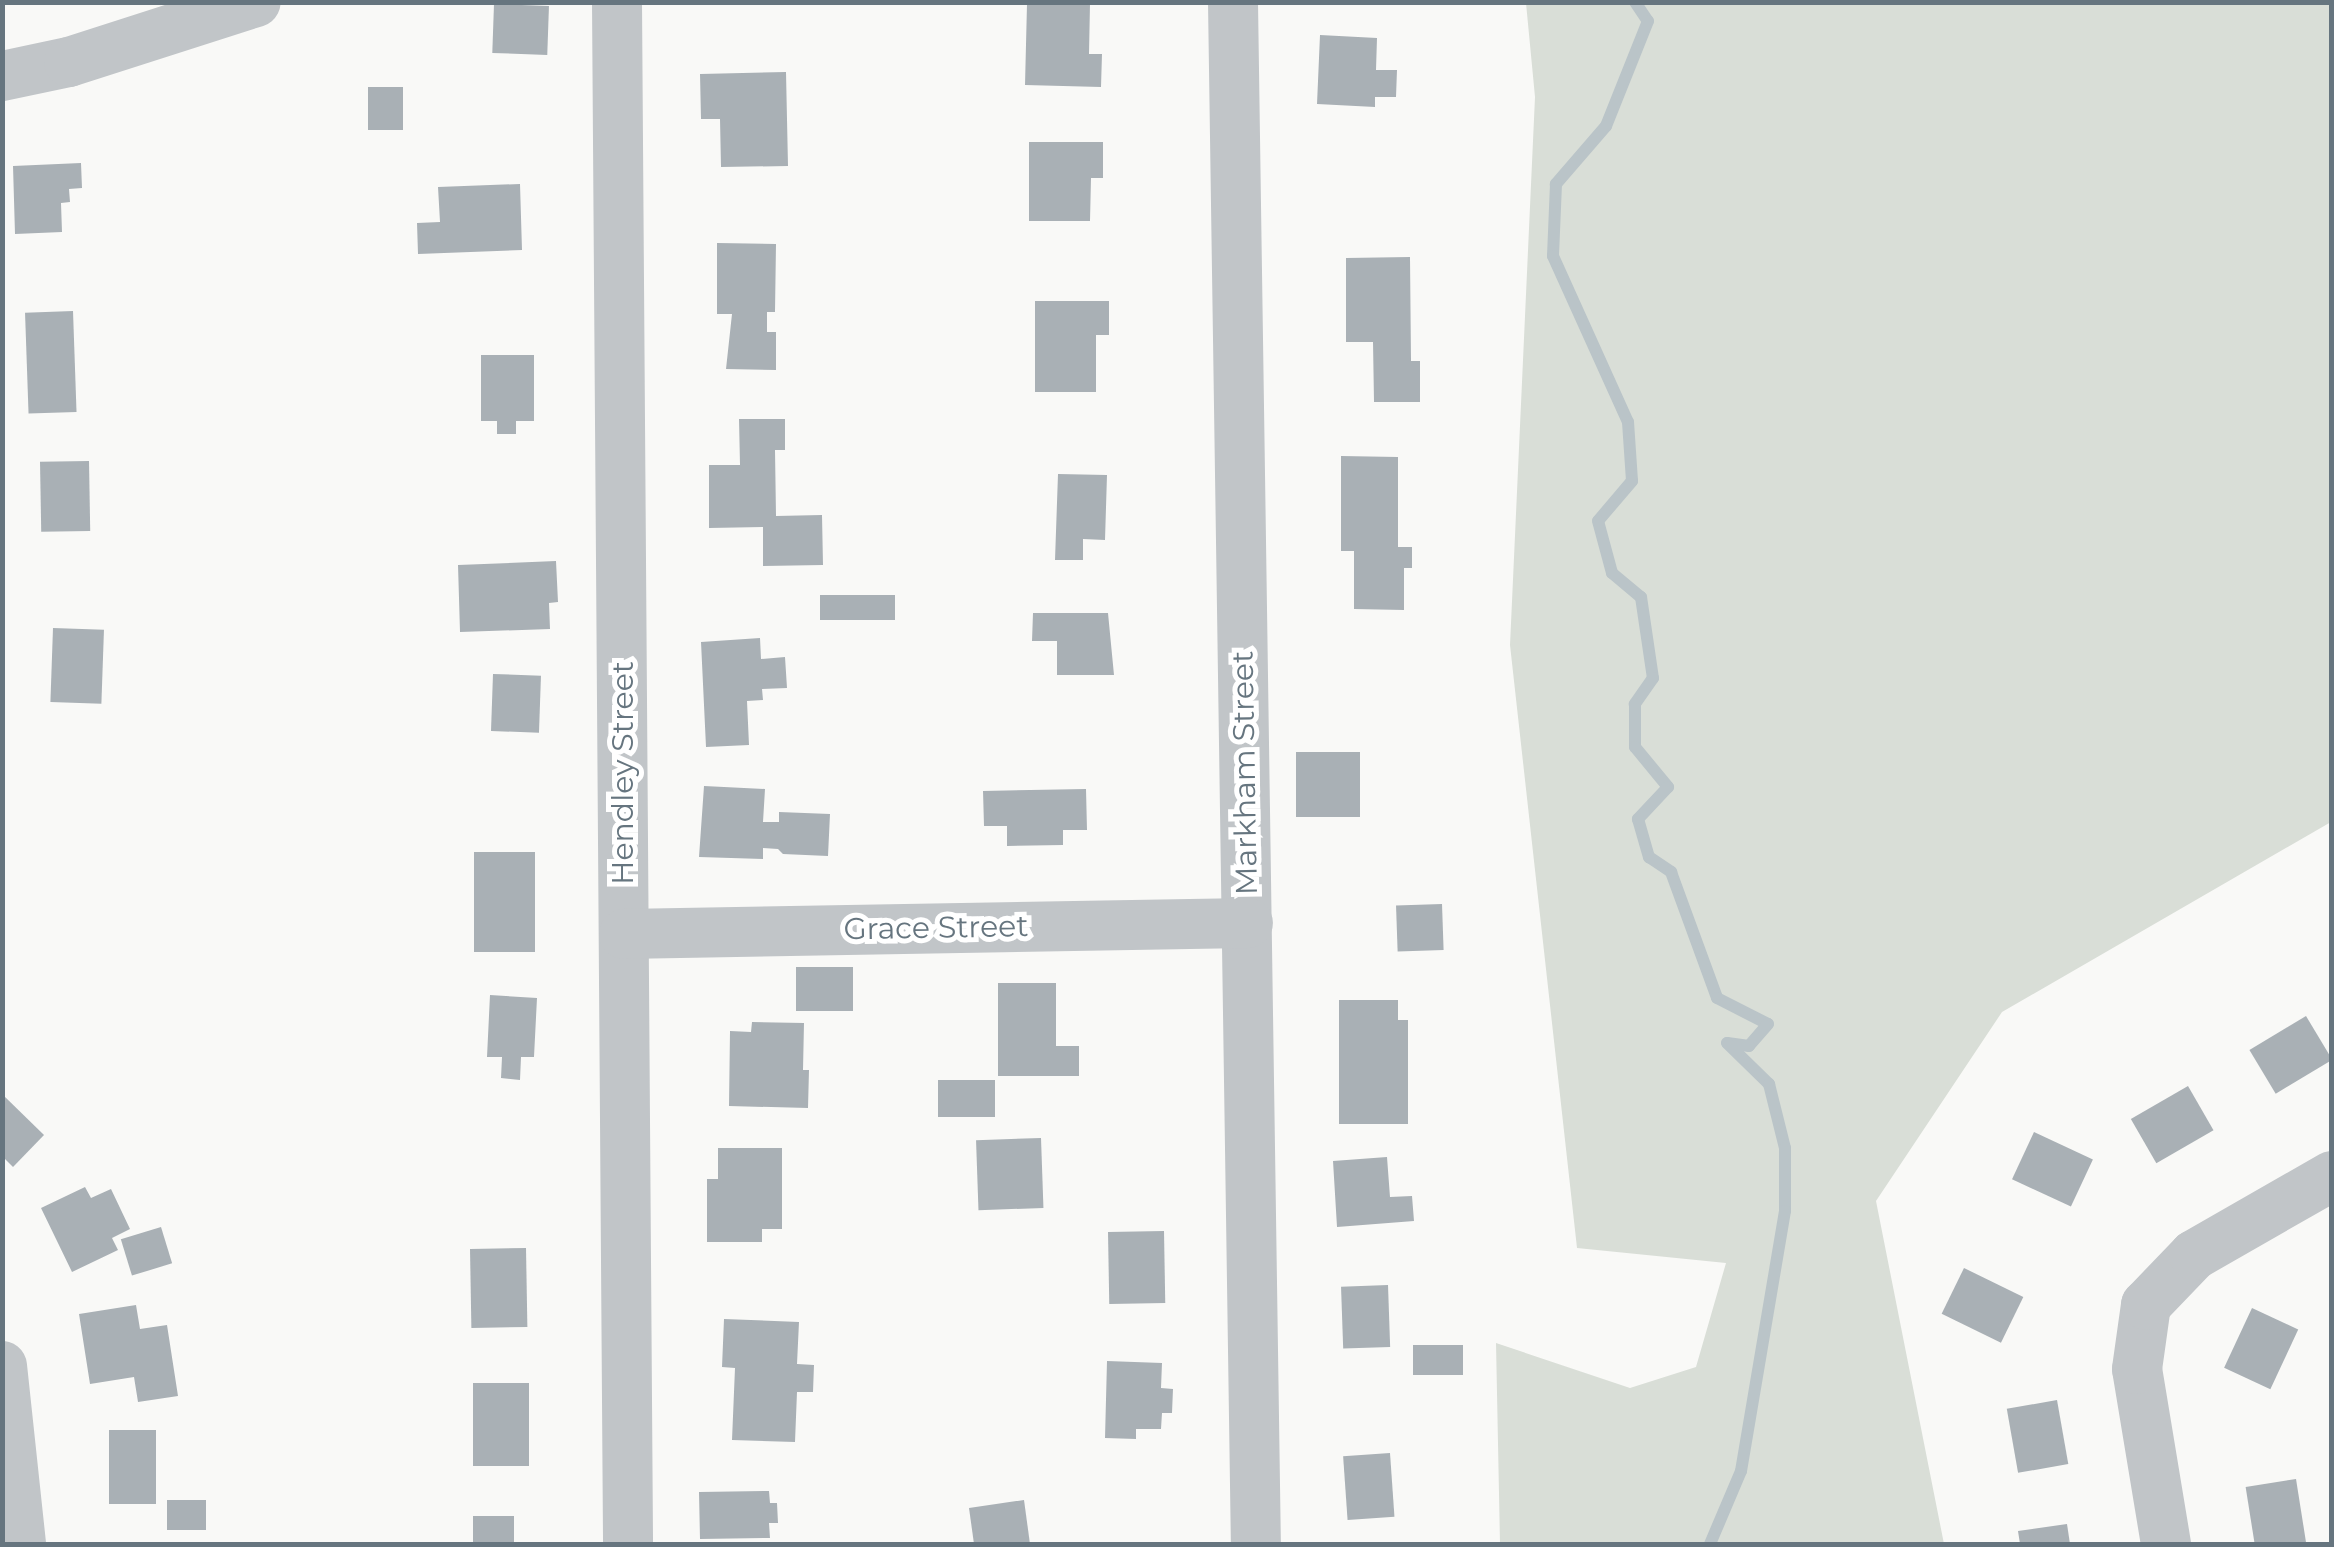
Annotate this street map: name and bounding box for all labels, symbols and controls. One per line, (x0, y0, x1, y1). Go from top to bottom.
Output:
street label: Markham Street (1225, 650, 1265, 896)
street label: Hendley Street (605, 661, 641, 885)
street label: Grace Street (843, 908, 1029, 948)

